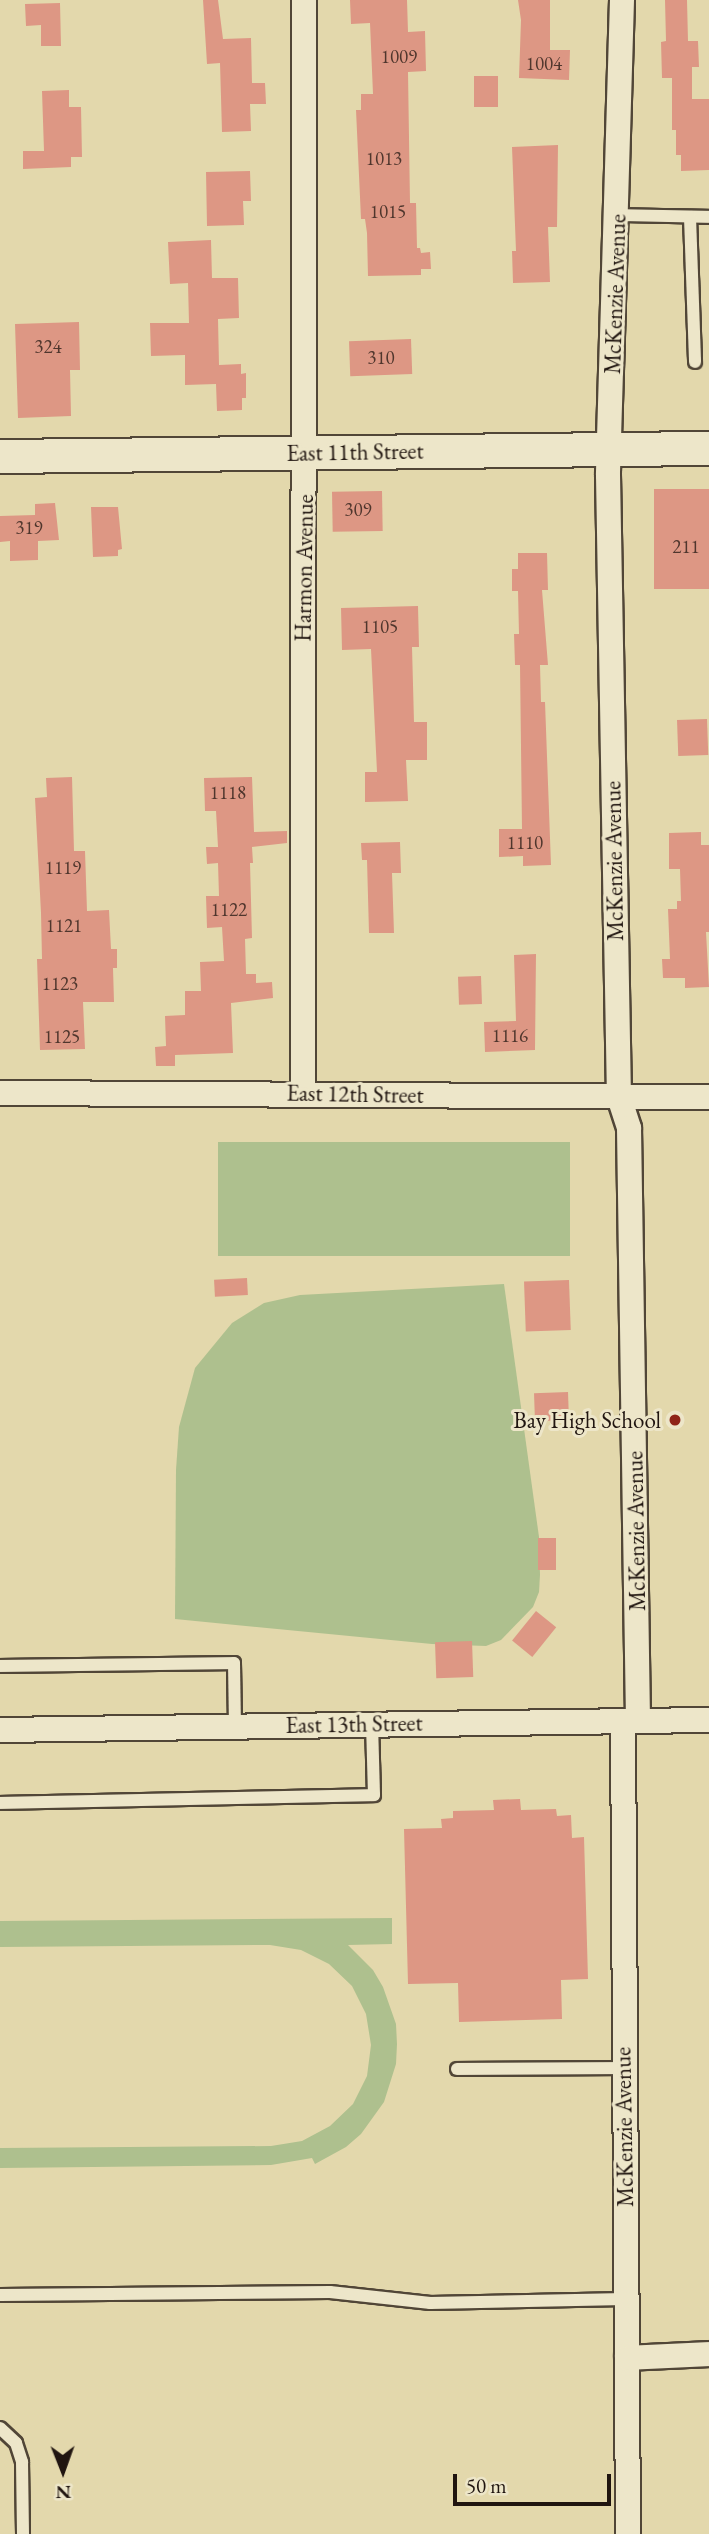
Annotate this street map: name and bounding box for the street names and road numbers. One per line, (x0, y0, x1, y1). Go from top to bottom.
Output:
street label: McKenzie Avenue (598, 213, 632, 375)
street label: East 11th Street (286, 437, 424, 467)
street label: Harmon Avenue (289, 494, 319, 642)
street label: McKenzie Avenue (599, 781, 629, 941)
street label: East 12th Street (286, 1079, 424, 1109)
street label: McKenzie Avenue (621, 1451, 651, 1611)
street label: East 13th Street (285, 1709, 423, 1739)
street label: McKenzie Avenue (609, 2047, 639, 2207)

